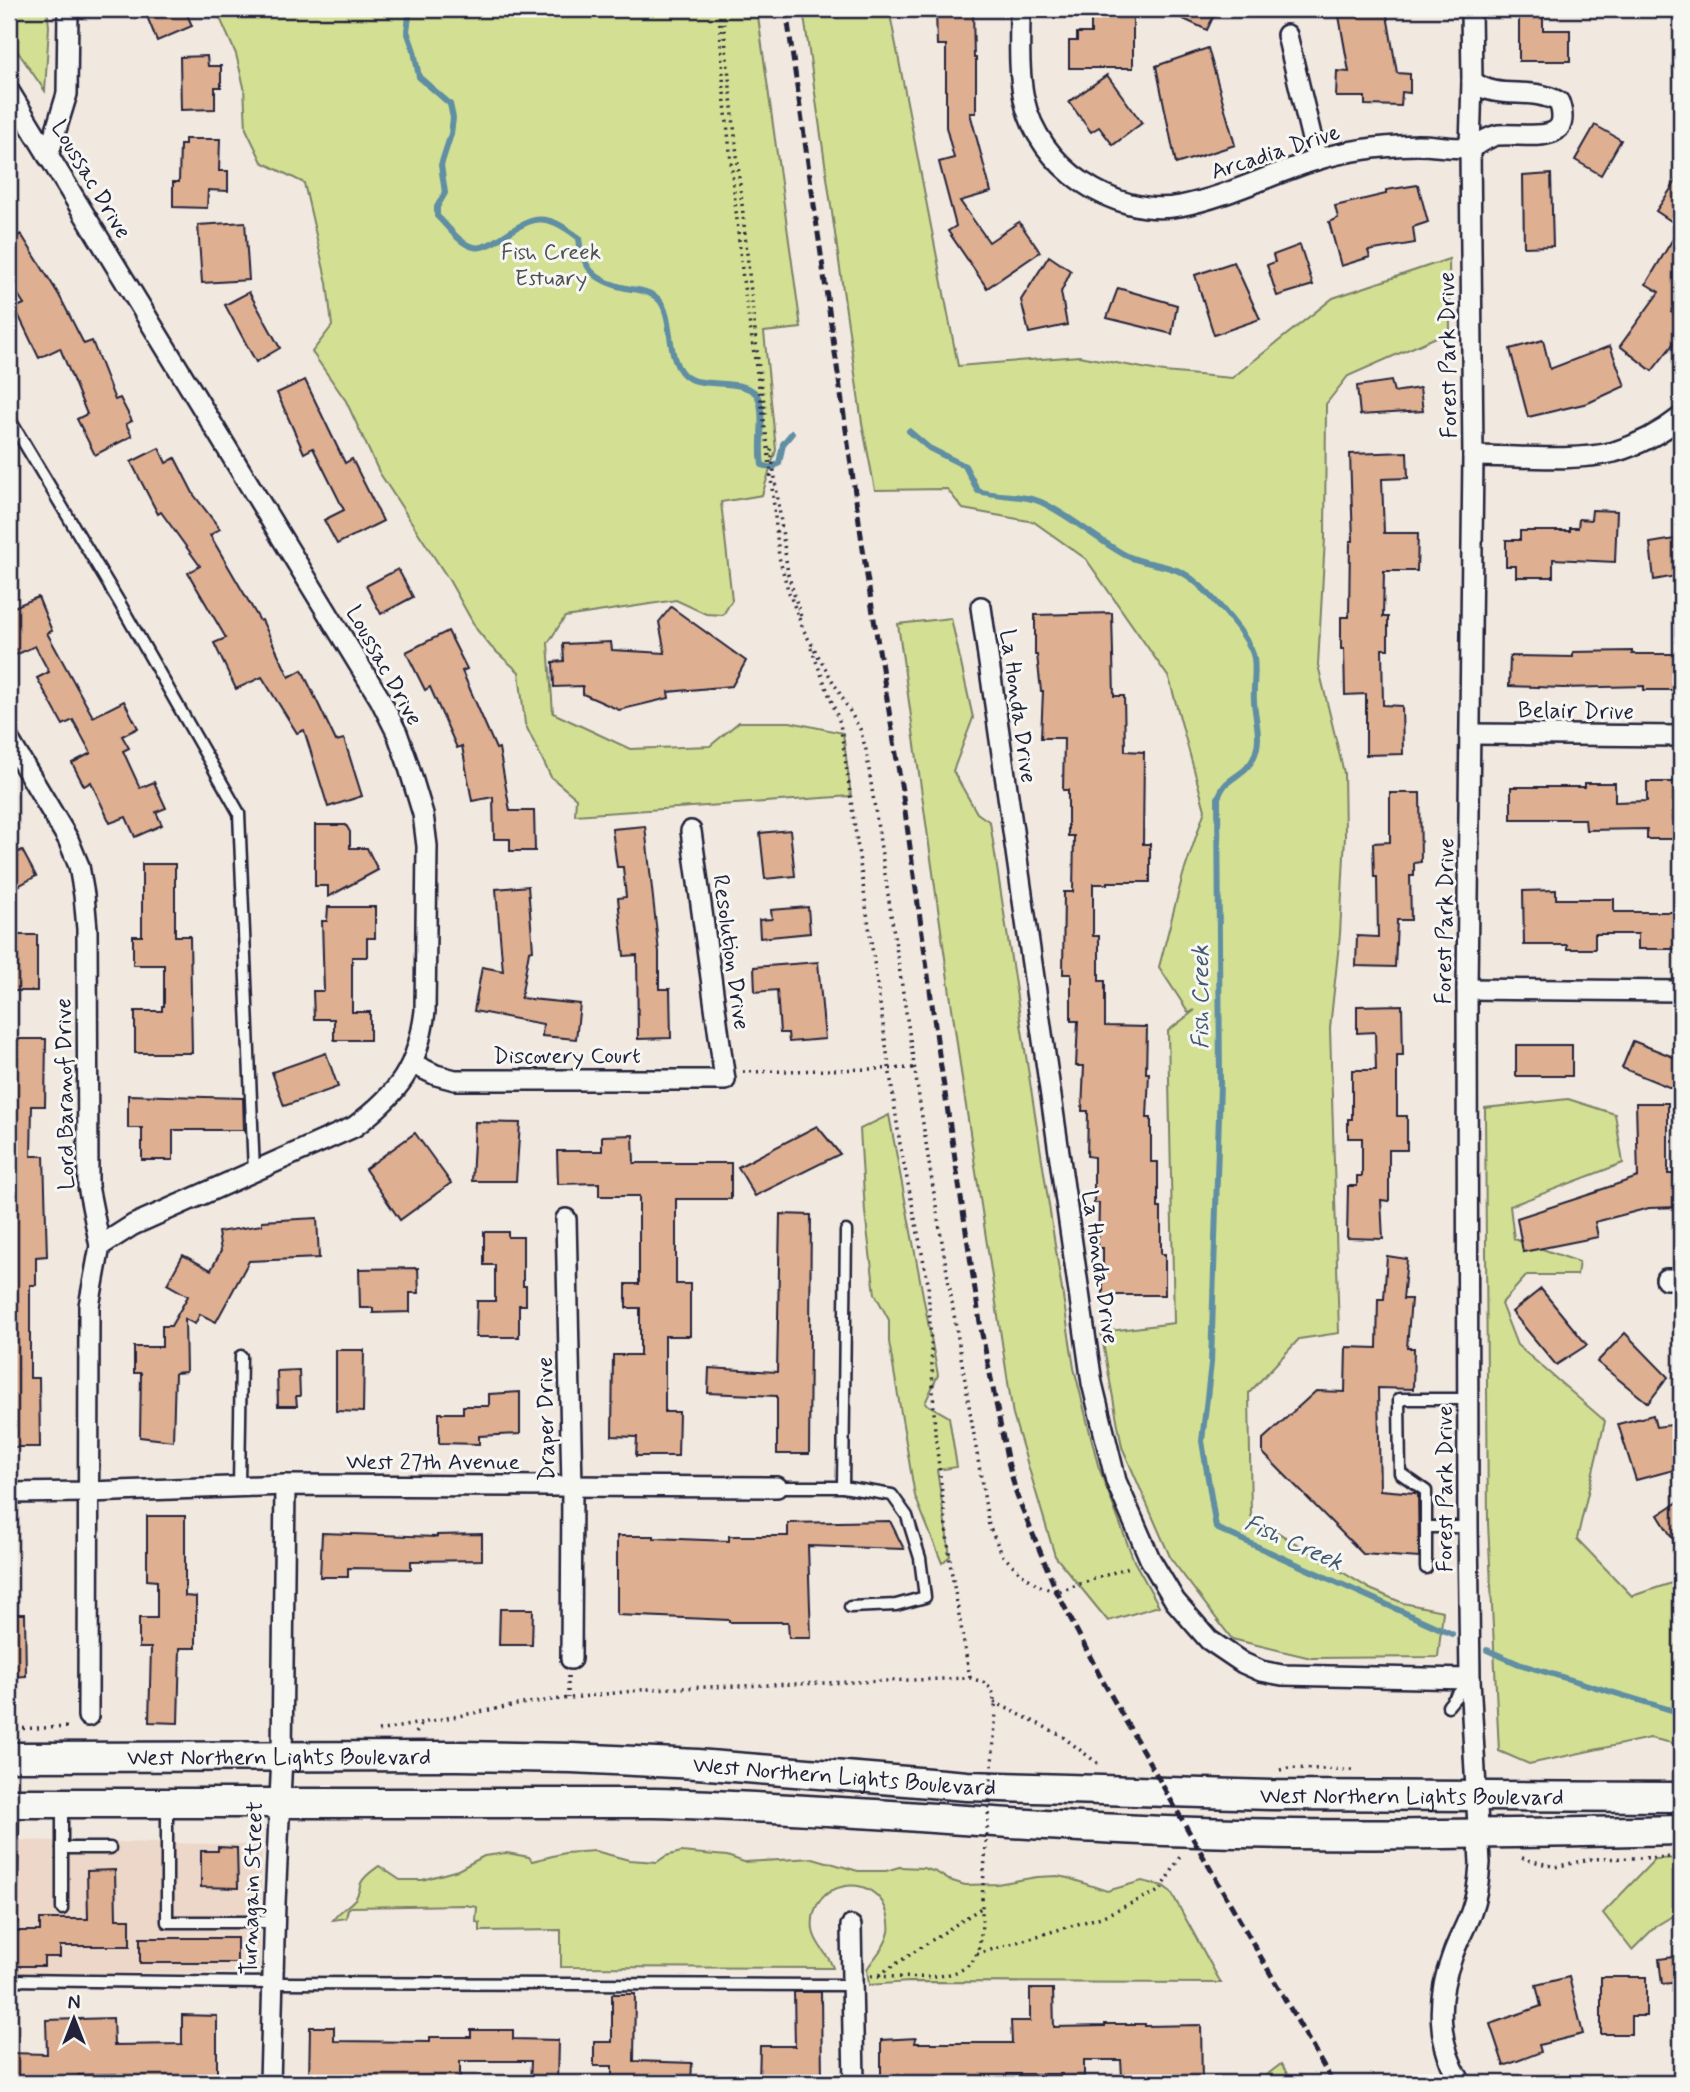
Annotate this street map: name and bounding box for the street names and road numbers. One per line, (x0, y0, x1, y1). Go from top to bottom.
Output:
street label: Loussac Drive (43, 115, 137, 245)
street label: Arcadia Drive (1207, 118, 1344, 188)
street label: Forest Park Drive (1433, 271, 1465, 439)
street label: Loussac Drive (338, 601, 429, 731)
street label: La Honda Drive (991, 628, 1043, 785)
street label: Belair Drive (1518, 696, 1634, 728)
street label: Forest Park Drive (1430, 837, 1462, 1005)
street label: Resolution Drive (704, 873, 756, 1032)
street label: Lord Baranof Drive (49, 998, 83, 1190)
street label: Discovery Court (493, 1042, 641, 1072)
street label: La Honda Drive (1073, 1189, 1125, 1346)
street label: Draper Drive (531, 1356, 563, 1481)
street label: Forest Park Drive (1431, 1406, 1461, 1572)
street label: West 27th Avenue (346, 1448, 520, 1478)
street label: West Northern Lights Boulevard (127, 1743, 431, 1774)
street label: West Northern Lights Boulevard (691, 1751, 996, 1804)
street label: West Northern Lights Boulevard (1259, 1782, 1564, 1813)
street label: Turnagain Street (235, 1801, 271, 1975)

